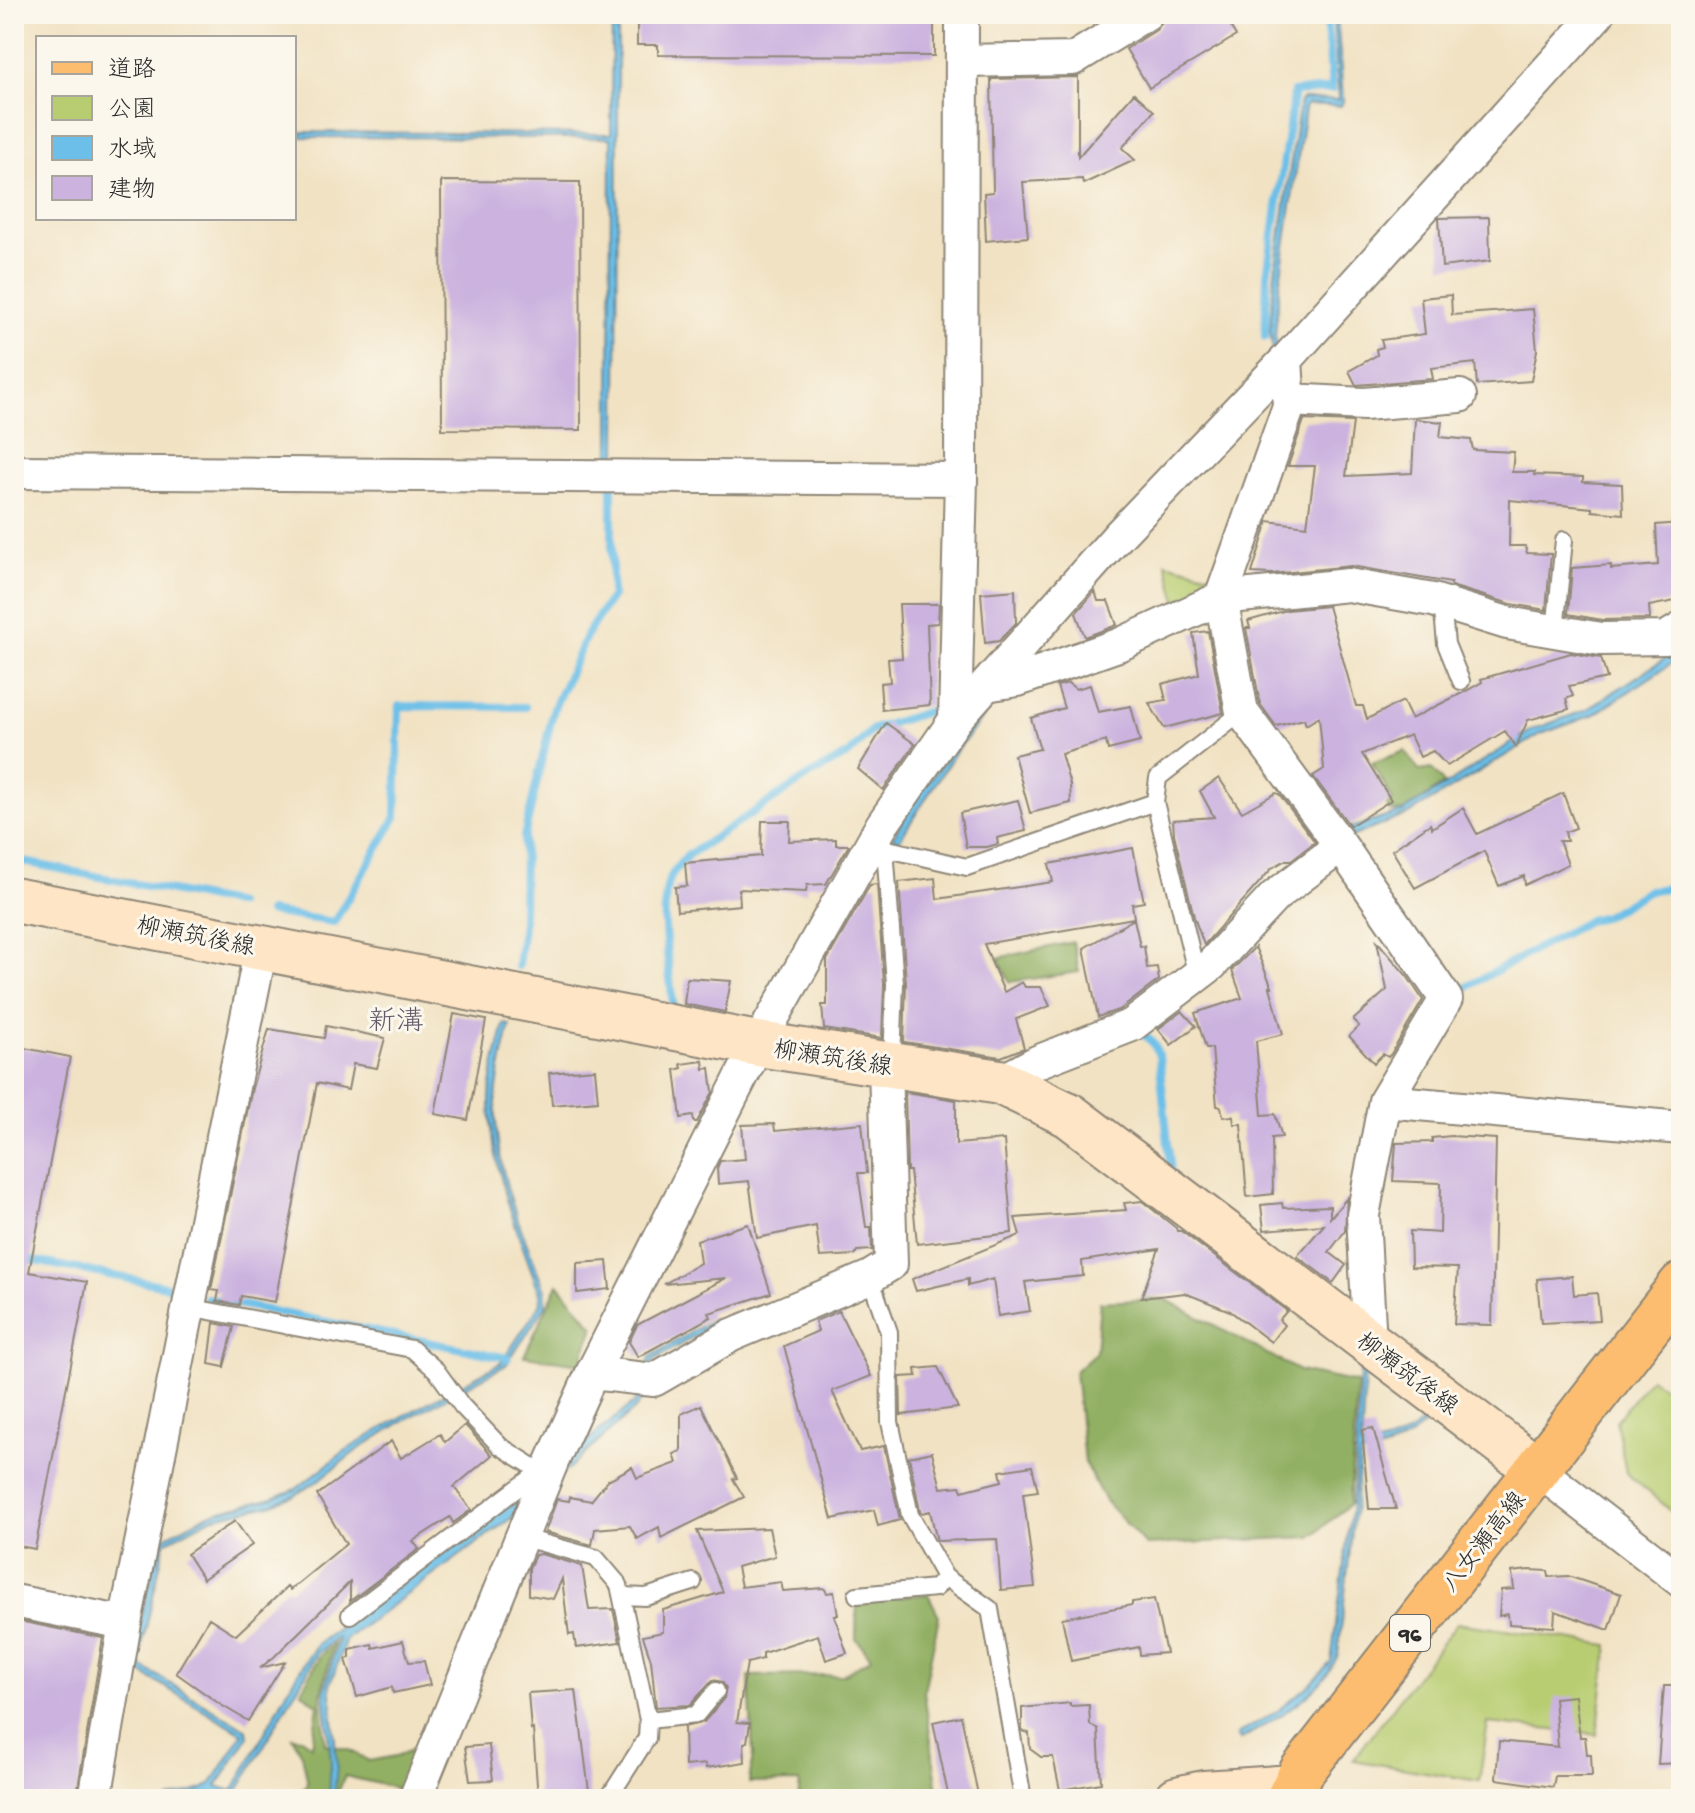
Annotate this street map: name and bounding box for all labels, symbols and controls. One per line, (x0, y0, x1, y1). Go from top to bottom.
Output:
legend (36, 36, 296, 220)
text: 道路 (108, 56, 156, 86)
text: 公園 (108, 97, 156, 126)
text: 水域 (108, 136, 156, 166)
text: 建物 (108, 176, 156, 206)
street label: 柳瀬筑後線 (134, 912, 257, 964)
district label: 新溝 (368, 1006, 424, 1040)
street label: 柳瀬筑後線 (771, 1036, 894, 1084)
street label: 柳瀬筑後線 (1349, 1327, 1463, 1423)
street label: 八女瀬高線 (1437, 1486, 1534, 1599)
road number: 96 (1390, 1615, 1430, 1651)

